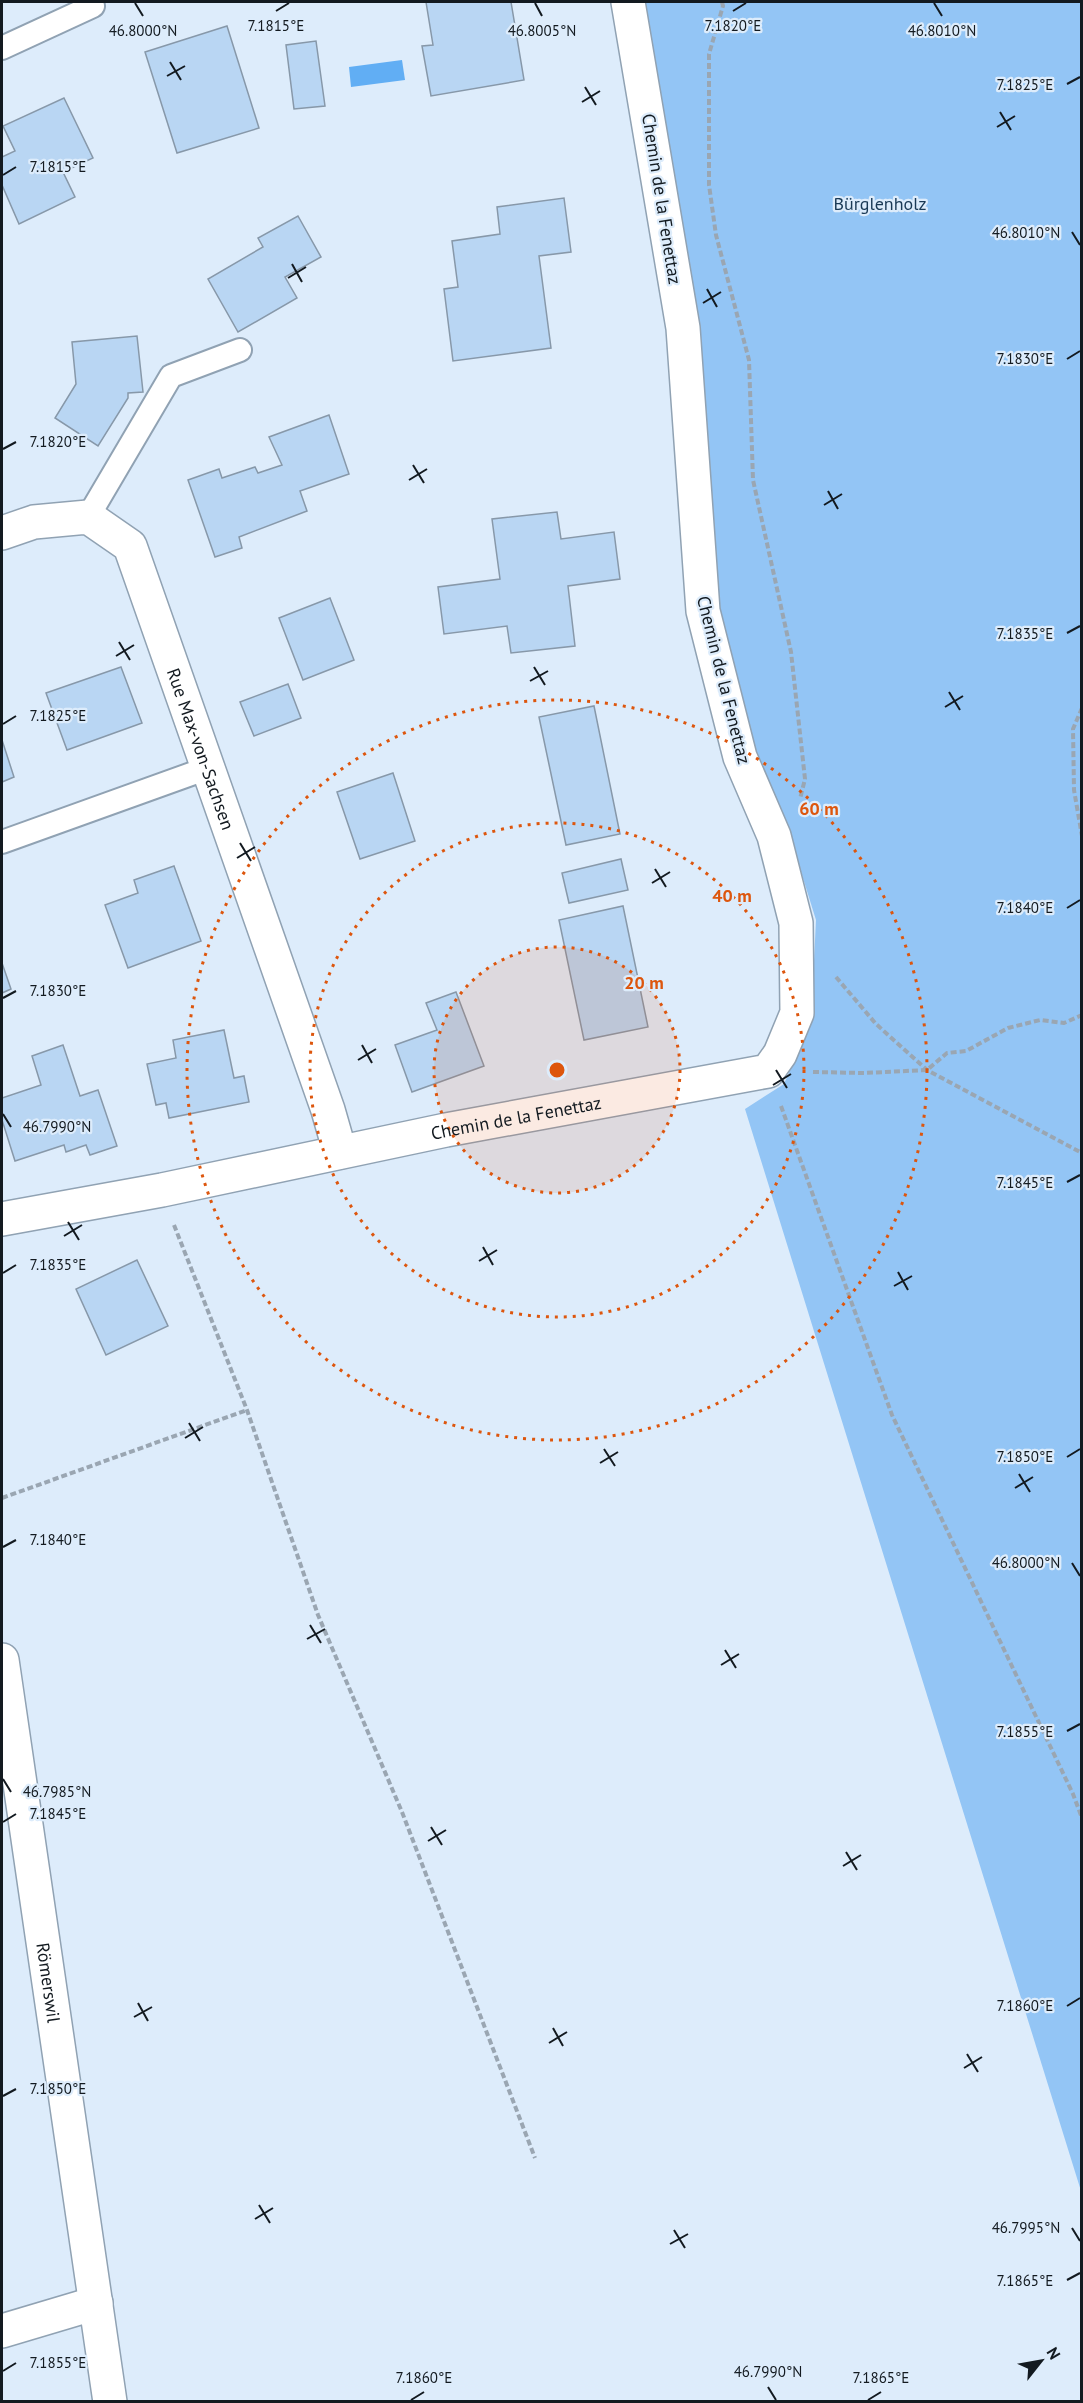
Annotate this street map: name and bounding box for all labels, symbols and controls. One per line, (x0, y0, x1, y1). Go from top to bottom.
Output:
text: 7.1815°E (248, 16, 304, 35)
text: 7.1820°E (705, 16, 761, 35)
text: 46.8000°N (109, 21, 177, 40)
text: 46.8005°N (508, 21, 576, 40)
text: 46.8010°N (908, 21, 976, 40)
text: 7.1825°E (997, 75, 1053, 94)
street label: Chemin de la Fenettaz (637, 112, 687, 286)
text: 7.1815°E (30, 157, 86, 176)
park label: Bürglenholz (833, 192, 927, 215)
text: 46.8010°N (992, 223, 1060, 242)
text: 7.1830°E (997, 349, 1053, 368)
text: 7.1820°E (30, 432, 86, 451)
street label: Chemin de la Fenettaz (692, 593, 756, 767)
text: 7.1835°E (997, 624, 1053, 643)
street label: Rue Max-von-Sachsen (162, 665, 240, 833)
text: 7.1825°E (30, 706, 86, 725)
text: 60 m (799, 797, 839, 820)
text: 40 m (712, 884, 752, 907)
text: 7.1840°E (997, 898, 1053, 917)
text: 20 m (624, 971, 664, 994)
text: 7.1830°E (30, 981, 86, 1000)
centre of rings (547, 1060, 567, 1080)
street label: Chemin de la Fenettaz (429, 1090, 603, 1144)
text: 46.7990°N (23, 1117, 91, 1136)
text: 7.1845°E (997, 1173, 1053, 1192)
text: 7.1835°E (30, 1255, 86, 1274)
text: 7.1850°E (997, 1447, 1053, 1466)
text: 7.1840°E (30, 1530, 86, 1549)
text: 46.8000°N (992, 1553, 1060, 1572)
text: 7.1855°E (997, 1722, 1053, 1741)
text: 46.7985°N (23, 1782, 91, 1801)
text: 7.1845°E (30, 1804, 86, 1823)
street label: Römerswil (32, 1941, 66, 2025)
text: 7.1860°E (997, 1996, 1053, 2015)
text: 7.1850°E (30, 2079, 86, 2098)
text: 46.7995°N (992, 2218, 1060, 2237)
text: 7.1865°E (997, 2271, 1053, 2290)
north arrow (1011, 2331, 1071, 2391)
text: N (1043, 2344, 1065, 2363)
text: 7.1855°E (30, 2353, 86, 2372)
text: 46.7990°N (734, 2362, 802, 2381)
text: 7.1860°E (396, 2368, 452, 2387)
text: 7.1865°E (853, 2368, 909, 2387)

